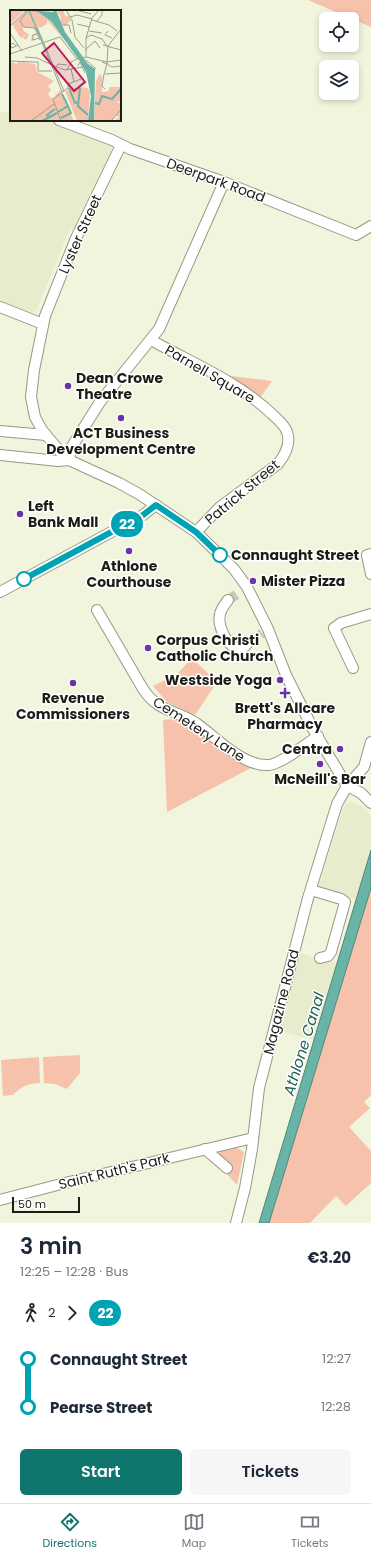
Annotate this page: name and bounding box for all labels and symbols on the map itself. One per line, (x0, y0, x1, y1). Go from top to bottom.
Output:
inset map (10, 10, 121, 121)
street label: Deerpark Road (164, 153, 268, 207)
street label: Lyster Street (54, 191, 106, 277)
street label: Parnell Square (161, 340, 259, 408)
place label: Dean Crowe Theatre (76, 368, 163, 404)
marker: Dean Crowe Theatre (63, 381, 73, 391)
marker: ACT Business Development Centre (116, 413, 126, 423)
place label: ACT Business Development Centre (46, 423, 196, 459)
street label: Patrick Street (200, 455, 284, 529)
place label: Left Bank Mall (28, 496, 98, 532)
marker: Left Bank Mall (15, 509, 25, 519)
line badge: 22 (109, 511, 145, 537)
place label: Connaught Street (231, 545, 360, 565)
marker: Athlone Courthouse (124, 546, 134, 556)
marker: Connaught Street (212, 547, 228, 563)
place label: Athlone Courthouse (87, 556, 172, 592)
unlabelled marker (16, 571, 32, 587)
place label: Mister Pizza (261, 571, 345, 591)
marker: Mister Pizza (248, 576, 258, 586)
place label: Corpus Christi Catholic Church (156, 630, 273, 666)
marker: Corpus Christi Catholic Church (143, 643, 153, 653)
place label: Westside Yoga (165, 670, 272, 690)
marker: Westside Yoga (275, 675, 285, 685)
marker: Revenue Commissioners (68, 678, 78, 688)
place label: Revenue Commissioners (16, 688, 130, 724)
marker: Brett's Allcare Pharmacy (280, 688, 290, 698)
street label: Cemetery Lane (149, 692, 249, 767)
place label: Brett's Allcare Pharmacy (235, 698, 335, 734)
place label: Centra (282, 739, 332, 759)
marker: Centra (335, 744, 345, 754)
marker: McNeill's Bar (315, 759, 325, 769)
place label: McNeill's Bar (274, 769, 366, 789)
street label: Magazine Road (258, 947, 304, 1057)
water label: Athlone Canal (278, 989, 329, 1099)
street label: Saint Ruth's Park (56, 1147, 172, 1194)
scale bar (12, 1195, 80, 1214)

